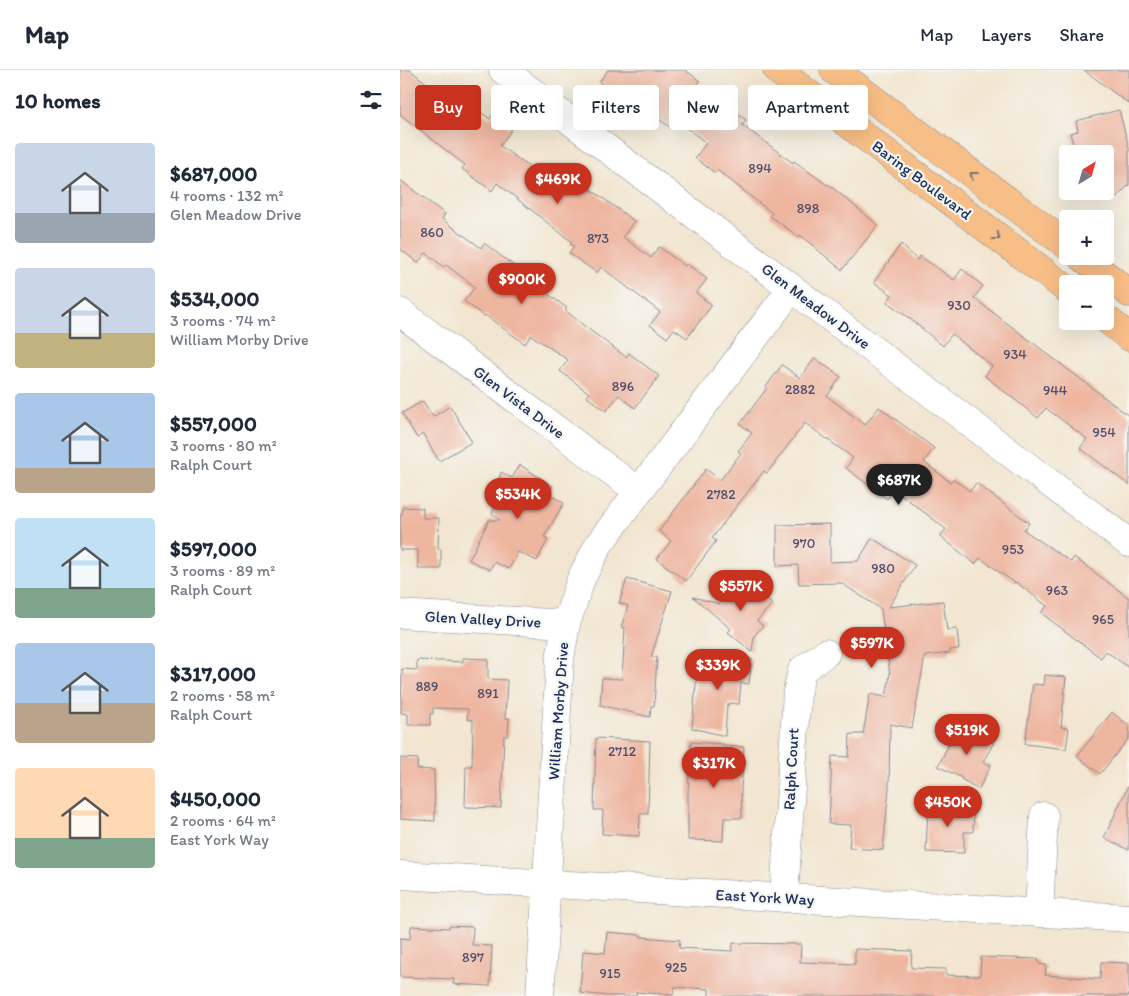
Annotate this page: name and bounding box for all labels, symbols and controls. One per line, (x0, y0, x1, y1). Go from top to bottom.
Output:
text: Map (25, 20, 69, 49)
text: Map (920, 24, 953, 46)
text: Layers (981, 24, 1031, 46)
text: Share (1059, 24, 1104, 46)
chip: Buy (415, 85, 481, 130)
chip: Rent (491, 85, 563, 130)
chip: Filters (573, 85, 659, 130)
chip: New (669, 85, 738, 130)
chip: Apartment (748, 85, 868, 130)
icon: filters (357, 86, 385, 114)
text: 10 homes (15, 88, 101, 113)
street label: Baring Boulevard (868, 136, 976, 224)
north arrow (1059, 145, 1114, 200)
map controls (1059, 145, 1114, 330)
house number: 894 (748, 160, 772, 177)
text: $687,000 (170, 161, 257, 186)
pin: $469K (523, 162, 593, 205)
icon: home (55, 163, 115, 223)
text: $469K (536, 169, 580, 188)
one-way arrow (970, 172, 979, 180)
text: 4 rooms · 132 m² (170, 186, 284, 205)
house number: 898 (797, 200, 820, 217)
text: Glen Meadow Drive (170, 205, 301, 224)
button: + (1059, 210, 1114, 265)
house number: 860 (420, 224, 444, 241)
house number: 873 (587, 230, 609, 247)
one-way arrow (991, 231, 1000, 239)
street label: Glen Meadow Drive (758, 259, 874, 353)
pin: $900K (487, 262, 557, 305)
text: $900K (499, 269, 545, 288)
button: − (1059, 275, 1114, 330)
text: $534,000 (170, 286, 260, 311)
icon: home (55, 288, 115, 348)
house number: 930 (947, 297, 971, 314)
text: 3 rooms · 74 m² (170, 311, 276, 330)
text: William Morby Drive (170, 330, 309, 349)
house number: 934 (1003, 346, 1027, 363)
street label: Glen Vista Drive (469, 361, 569, 443)
house number: 896 (612, 378, 634, 395)
house number: 2882 (785, 381, 816, 398)
house number: 944 (1043, 382, 1068, 399)
text: $557,000 (170, 411, 257, 436)
icon: home (55, 413, 115, 473)
house number: 954 (1092, 424, 1116, 441)
text: 3 rooms · 80 m² (170, 436, 277, 455)
text: Ralph Court (170, 455, 252, 474)
pin: $687K (864, 464, 934, 506)
text: $687K (877, 470, 921, 489)
pin: $534K (483, 478, 553, 520)
text: $534K (495, 484, 541, 503)
house number: 2782 (706, 486, 736, 503)
house number: 970 (793, 535, 815, 552)
text: $597,000 (170, 536, 257, 561)
icon: home (55, 538, 115, 598)
house number: 953 (1002, 541, 1025, 558)
house number: 980 (871, 560, 895, 577)
text: 3 rooms · 89 m² (170, 561, 275, 580)
pin: $557K (706, 570, 776, 612)
text: $557K (719, 576, 763, 595)
text: Ralph Court (170, 580, 252, 599)
house number: 963 (1046, 582, 1069, 599)
street label: Glen Valley Drive (424, 606, 542, 632)
house number: 965 (1092, 611, 1114, 628)
pin: $597K (837, 626, 907, 669)
text: $597K (850, 633, 894, 652)
street label: William Morby Drive (544, 641, 572, 781)
pin: $339K (683, 648, 753, 691)
text: $339K (696, 655, 740, 674)
text: $317,000 (170, 661, 256, 686)
icon: home (55, 663, 115, 723)
house number: 889 (416, 678, 438, 695)
house number: 891 (477, 685, 499, 702)
text: 2 rooms · 58 m² (170, 686, 275, 705)
text: Ralph Court (170, 705, 252, 724)
pin: $519K (932, 714, 1002, 756)
text: $519K (946, 720, 988, 739)
street label: Ralph Court (779, 727, 803, 811)
house number: 2712 (608, 743, 637, 760)
pin: $317K (679, 746, 749, 789)
text: $317K (693, 753, 735, 772)
text: $450,000 (170, 786, 261, 811)
pin: $450K (913, 786, 983, 828)
icon: home (55, 788, 115, 848)
text: $450K (925, 792, 971, 811)
text: 2 rooms · 64 m² (170, 811, 276, 830)
text: East York Way (170, 830, 269, 849)
street label: East York Way (715, 885, 815, 909)
house number: 897 (462, 949, 484, 966)
house number: 925 (665, 959, 687, 976)
house number: 915 (599, 965, 621, 982)

